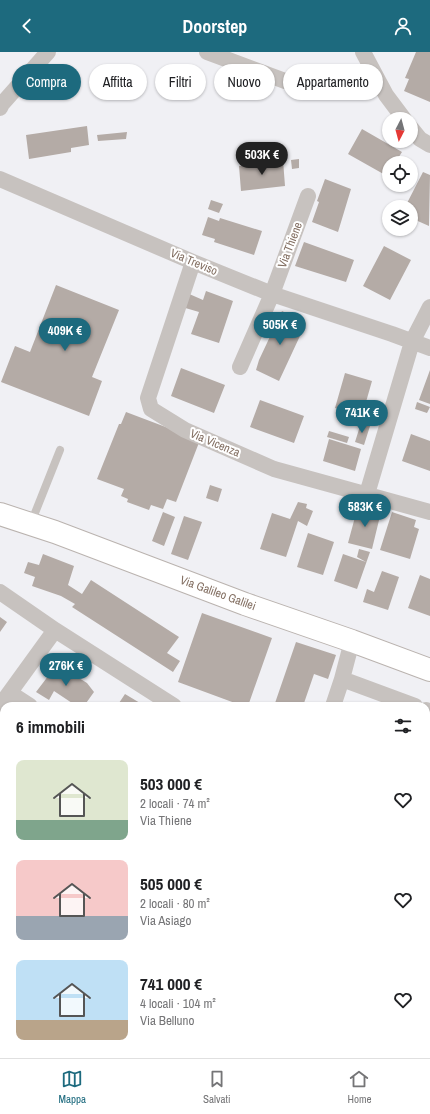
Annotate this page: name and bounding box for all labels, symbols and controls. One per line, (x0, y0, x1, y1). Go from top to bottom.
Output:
text: Doorstep (183, 14, 247, 39)
icon: back (16, 15, 38, 37)
icon: person (392, 15, 414, 37)
chip: Compra (12, 64, 81, 100)
chip: Affitta (89, 64, 147, 100)
chip: Filtri (155, 64, 206, 100)
chip: Nuovo (214, 64, 275, 100)
chip: Appartamento (283, 64, 383, 100)
north arrow (382, 112, 418, 148)
map controls (382, 112, 418, 236)
pin: 503K € (229, 142, 295, 176)
text: 503K € (245, 146, 279, 163)
button: locate (382, 156, 418, 192)
button: layers (382, 200, 418, 236)
street label: Via Thiene (274, 220, 306, 270)
street label: Via Treviso (168, 245, 220, 279)
pin: 505K € (247, 312, 313, 346)
text: 505K € (263, 316, 297, 333)
pin: 409K € (32, 318, 98, 352)
text: 409K € (48, 322, 82, 339)
pin: 741K € (329, 400, 395, 434)
text: 741K € (345, 404, 379, 421)
street label: Via Vicenza (188, 425, 243, 461)
pin: 583K € (332, 494, 398, 528)
text: 583K € (348, 498, 382, 515)
street label: Via Galileo Galilei (178, 572, 258, 614)
pin: 276K € (33, 653, 99, 687)
text: 276K € (49, 657, 83, 674)
text: 6 immobili (16, 715, 85, 738)
icon: filters (392, 715, 414, 737)
text: 503 000 € (140, 772, 202, 795)
icon: home (48, 776, 96, 824)
icon: heart (392, 789, 414, 811)
text: 2 locali · 74 m² (140, 795, 210, 812)
text: Via Thiene (140, 812, 192, 829)
text: 505 000 € (140, 872, 202, 895)
icon: home (48, 876, 96, 924)
icon: heart (392, 889, 414, 911)
text: 2 locali · 80 m² (140, 895, 210, 912)
text: Via Asiago (140, 912, 191, 929)
text: 741 000 € (140, 972, 202, 995)
icon: home (48, 976, 96, 1024)
icon: heart (392, 989, 414, 1011)
text: 4 locali · 104 m² (140, 995, 216, 1012)
text: Via Belluno (140, 1012, 194, 1029)
tab: Mappa (58, 1068, 86, 1106)
tab: Salvati (203, 1068, 231, 1106)
tab: Home (347, 1068, 372, 1106)

